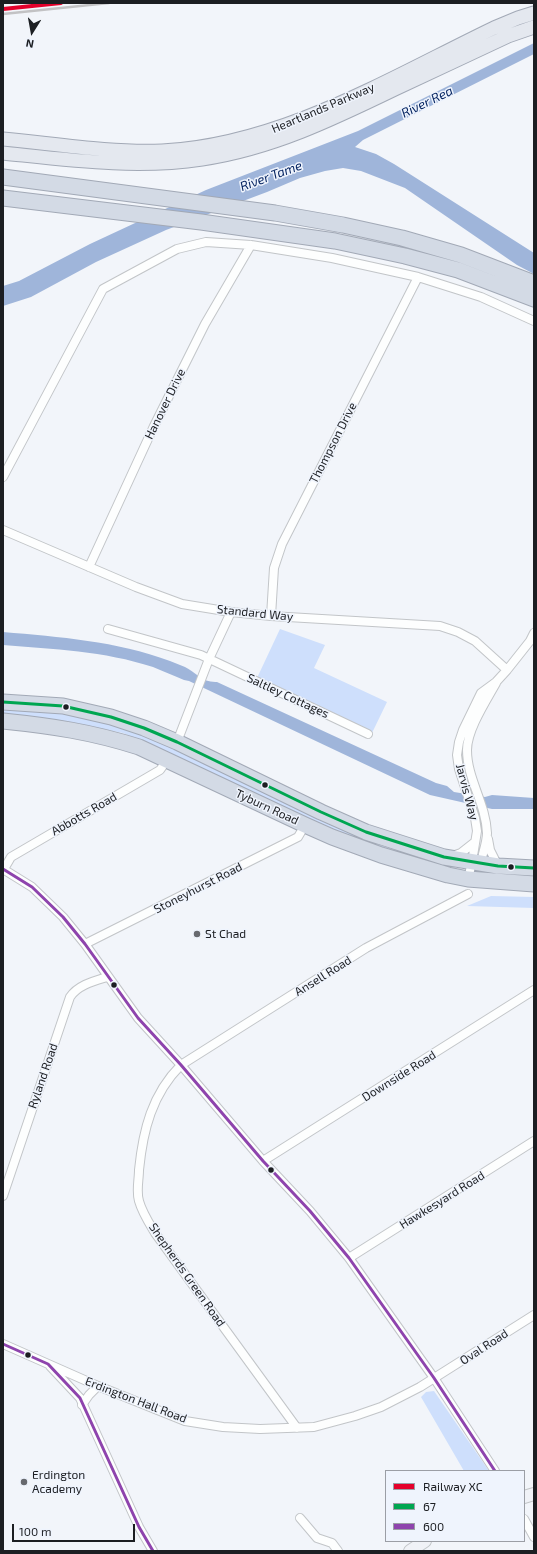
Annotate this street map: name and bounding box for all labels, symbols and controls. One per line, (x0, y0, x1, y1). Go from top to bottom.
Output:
north arrow (12, 12, 52, 52)
text: N (24, 37, 35, 51)
street label: Heartlands Parkway (269, 80, 377, 136)
water label: River Rea (399, 83, 455, 121)
water label: River Tame (238, 158, 304, 194)
street label: Hanover Drive (142, 366, 188, 442)
street label: Thompson Drive (306, 400, 360, 486)
street label: Standard Way (216, 602, 294, 624)
street label: Saltley Cottages (245, 671, 331, 721)
unlabelled marker (61, 702, 71, 712)
street label: Jarvis Way (453, 762, 481, 822)
unlabelled marker (260, 780, 270, 790)
street label: Tyburn Road (233, 786, 301, 828)
street label: Abbotts Road (49, 789, 119, 839)
street label: Stoneyhurst Road (151, 859, 245, 917)
unlabelled marker (506, 862, 516, 872)
place label: St Chad (205, 927, 246, 941)
marker: St Chad (192, 929, 202, 939)
street label: Ansell Road (292, 953, 354, 999)
unlabelled marker (109, 980, 119, 990)
street label: Ryland Road (25, 1041, 61, 1111)
street label: Downside Road (359, 1048, 439, 1104)
unlabelled marker (266, 1165, 276, 1175)
street label: Hawkesyard Road (397, 1168, 487, 1232)
street label: Shepherds Green Road (146, 1220, 228, 1330)
street label: Oval Road (457, 1326, 511, 1368)
unlabelled marker (23, 1350, 33, 1360)
street label: Erdington Hall Road (83, 1374, 189, 1426)
place label: Erdington Academy (32, 1468, 85, 1496)
legend (385, 1470, 525, 1542)
marker: Erdington Academy (19, 1477, 29, 1487)
text: Railway XC (423, 1479, 483, 1493)
text: 67 (423, 1499, 436, 1513)
scale bar (14, 1516, 137, 1542)
text: 600 (423, 1519, 444, 1533)
text: 100 m (19, 1524, 51, 1538)

